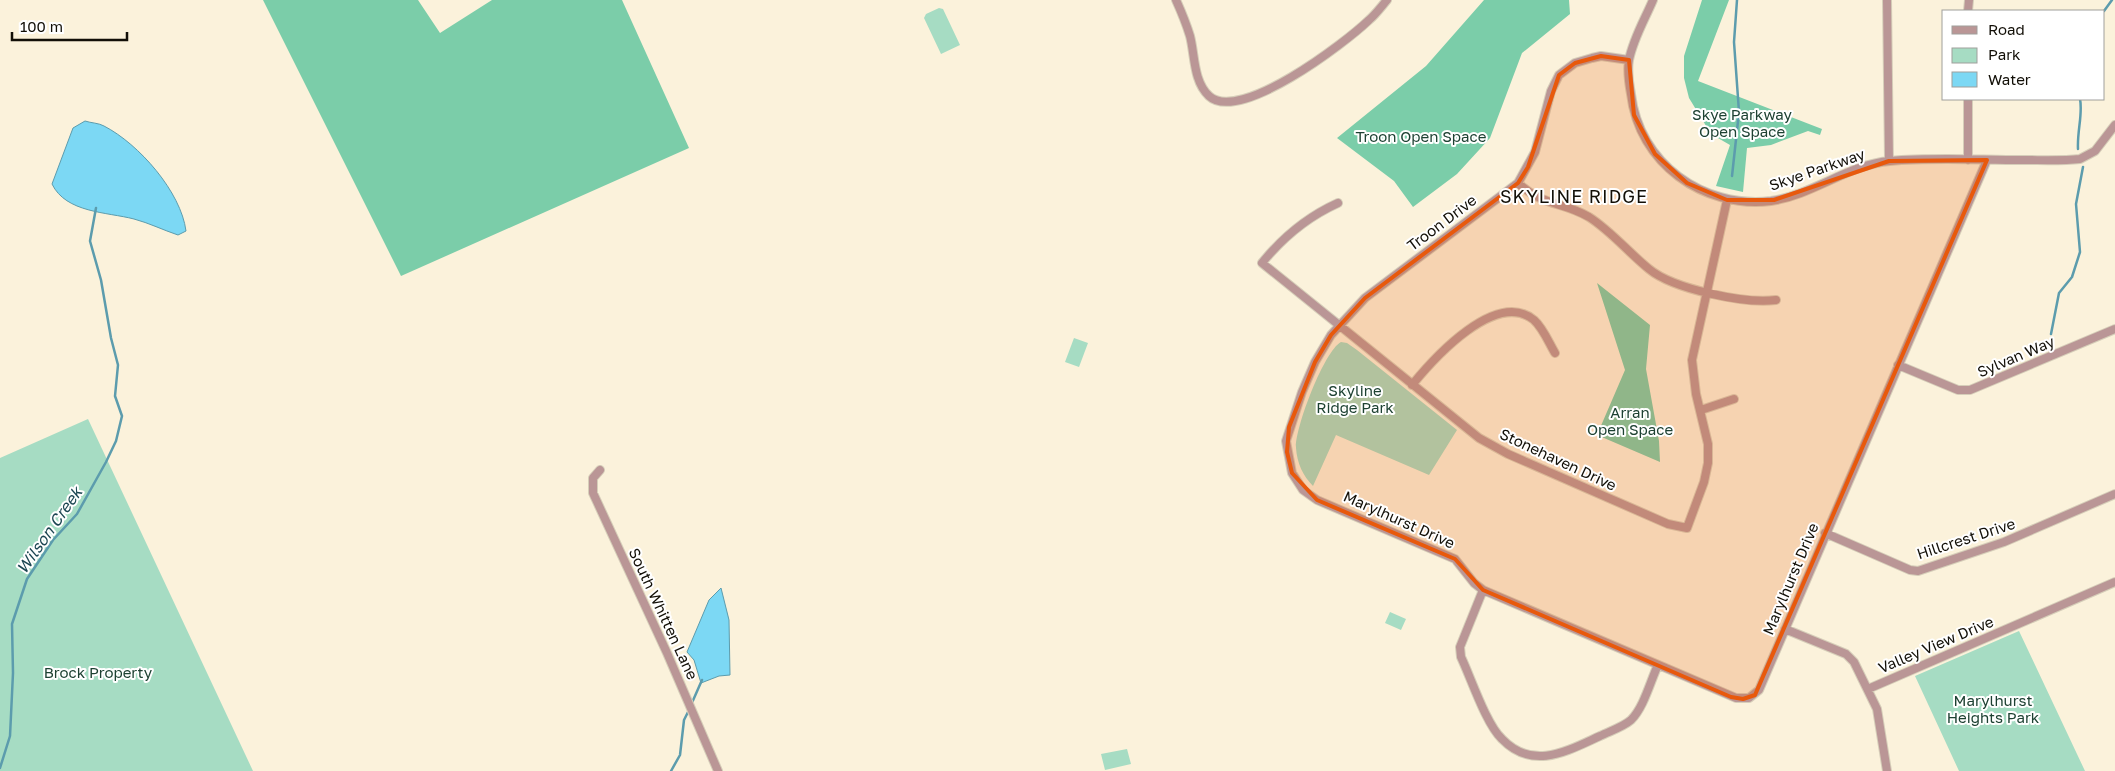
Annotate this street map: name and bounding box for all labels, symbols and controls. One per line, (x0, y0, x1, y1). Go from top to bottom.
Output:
scale bar (12, 10, 128, 42)
legend (1942, 10, 2105, 100)
text: 100 m (20, 17, 63, 35)
text: Road (1988, 20, 2025, 38)
text: Park (1988, 45, 2021, 63)
text: Water (1988, 70, 2031, 88)
park label: Skye Parkway Open Space (1692, 105, 1793, 140)
park label: Troon Open Space (1356, 127, 1487, 145)
street label: Skye Parkway (1767, 144, 1867, 194)
district label: SKYLINE RIDGE (1500, 185, 1648, 207)
street label: Troon Drive (1403, 190, 1480, 254)
street label: Sylvan Way (1974, 332, 2057, 380)
park label: Skyline Ridge Park (1316, 381, 1394, 416)
park label: Arran Open Space (1587, 403, 1673, 438)
street label: Stonehaven Drive (1497, 424, 1620, 494)
water label: Wilson Creek (12, 481, 87, 577)
street label: Marylhurst Drive (1341, 486, 1458, 552)
street label: Hillcrest Drive (1914, 514, 2017, 562)
street label: Marylhurst Drive (1758, 520, 1822, 637)
street label: South Whitten Lane (626, 545, 702, 682)
street label: Valley View Drive (1875, 612, 1996, 676)
park label: Brock Property (44, 663, 153, 681)
park label: Marylhurst Heights Park (1947, 691, 2040, 726)

